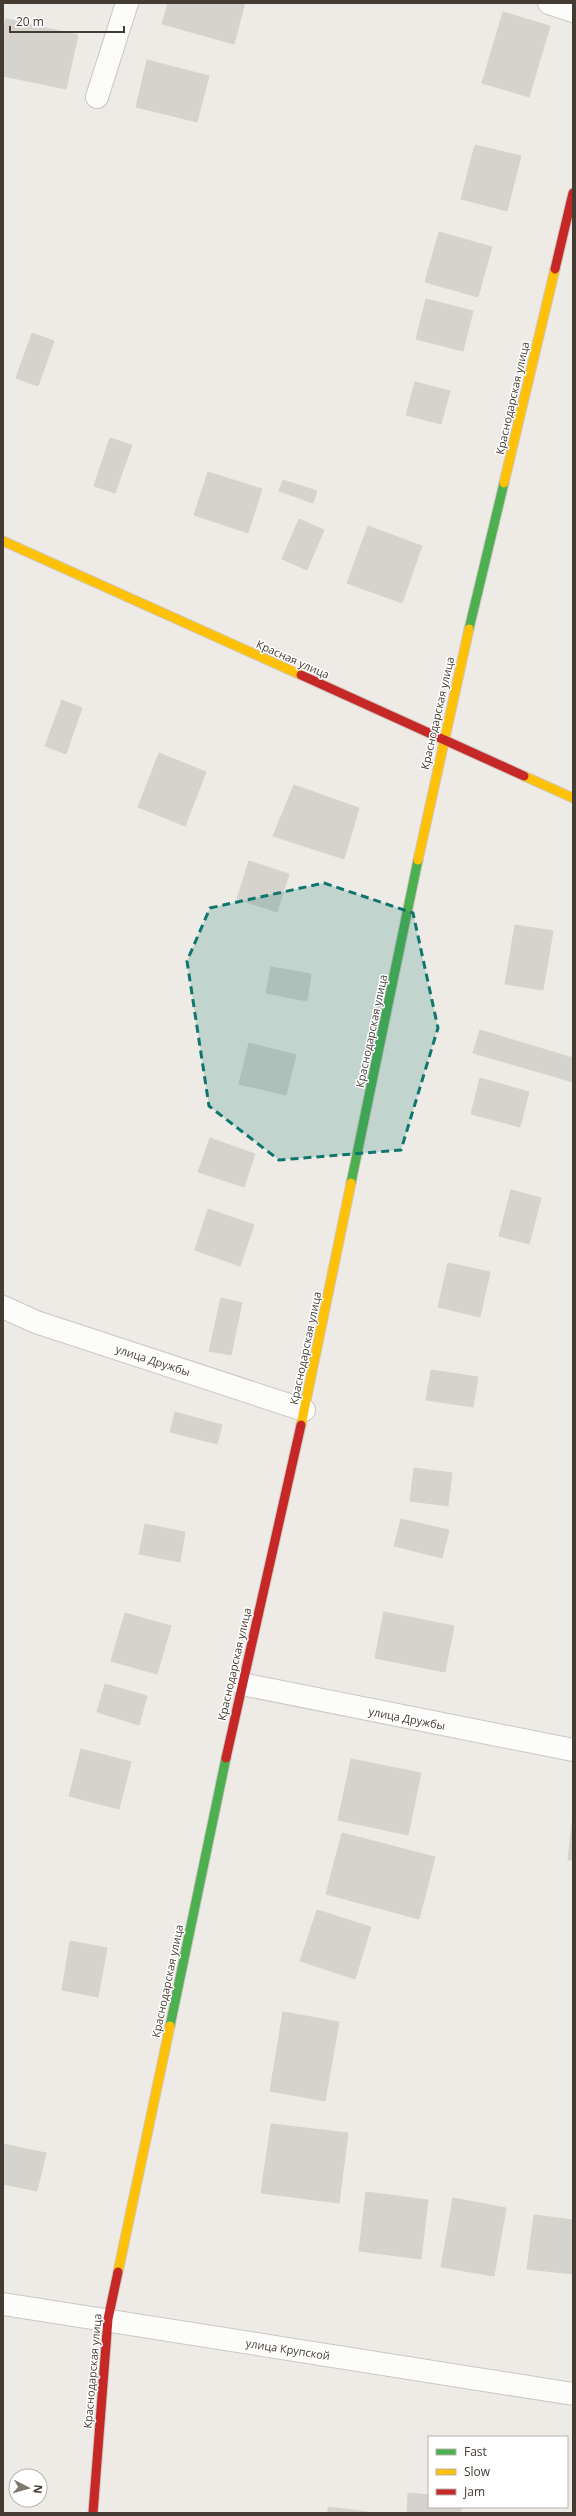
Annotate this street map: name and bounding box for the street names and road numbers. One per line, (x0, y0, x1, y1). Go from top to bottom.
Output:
street label: Краснодарская улица (492, 340, 532, 456)
street label: Красная улица (254, 636, 332, 682)
street label: Краснодарская улица (417, 655, 457, 771)
street label: Краснодарская улица (352, 973, 390, 1089)
street label: Краснодарская улица (286, 1290, 324, 1406)
street label: улица Дружбы (114, 1341, 192, 1379)
street label: Краснодарская улица (214, 1606, 254, 1722)
street label: улица Дружбы (368, 1703, 446, 1733)
street label: Краснодарская улица (148, 1923, 186, 2039)
street label: Краснодарская улица (80, 2313, 104, 2429)
street label: улица Крупской (245, 2335, 331, 2363)

